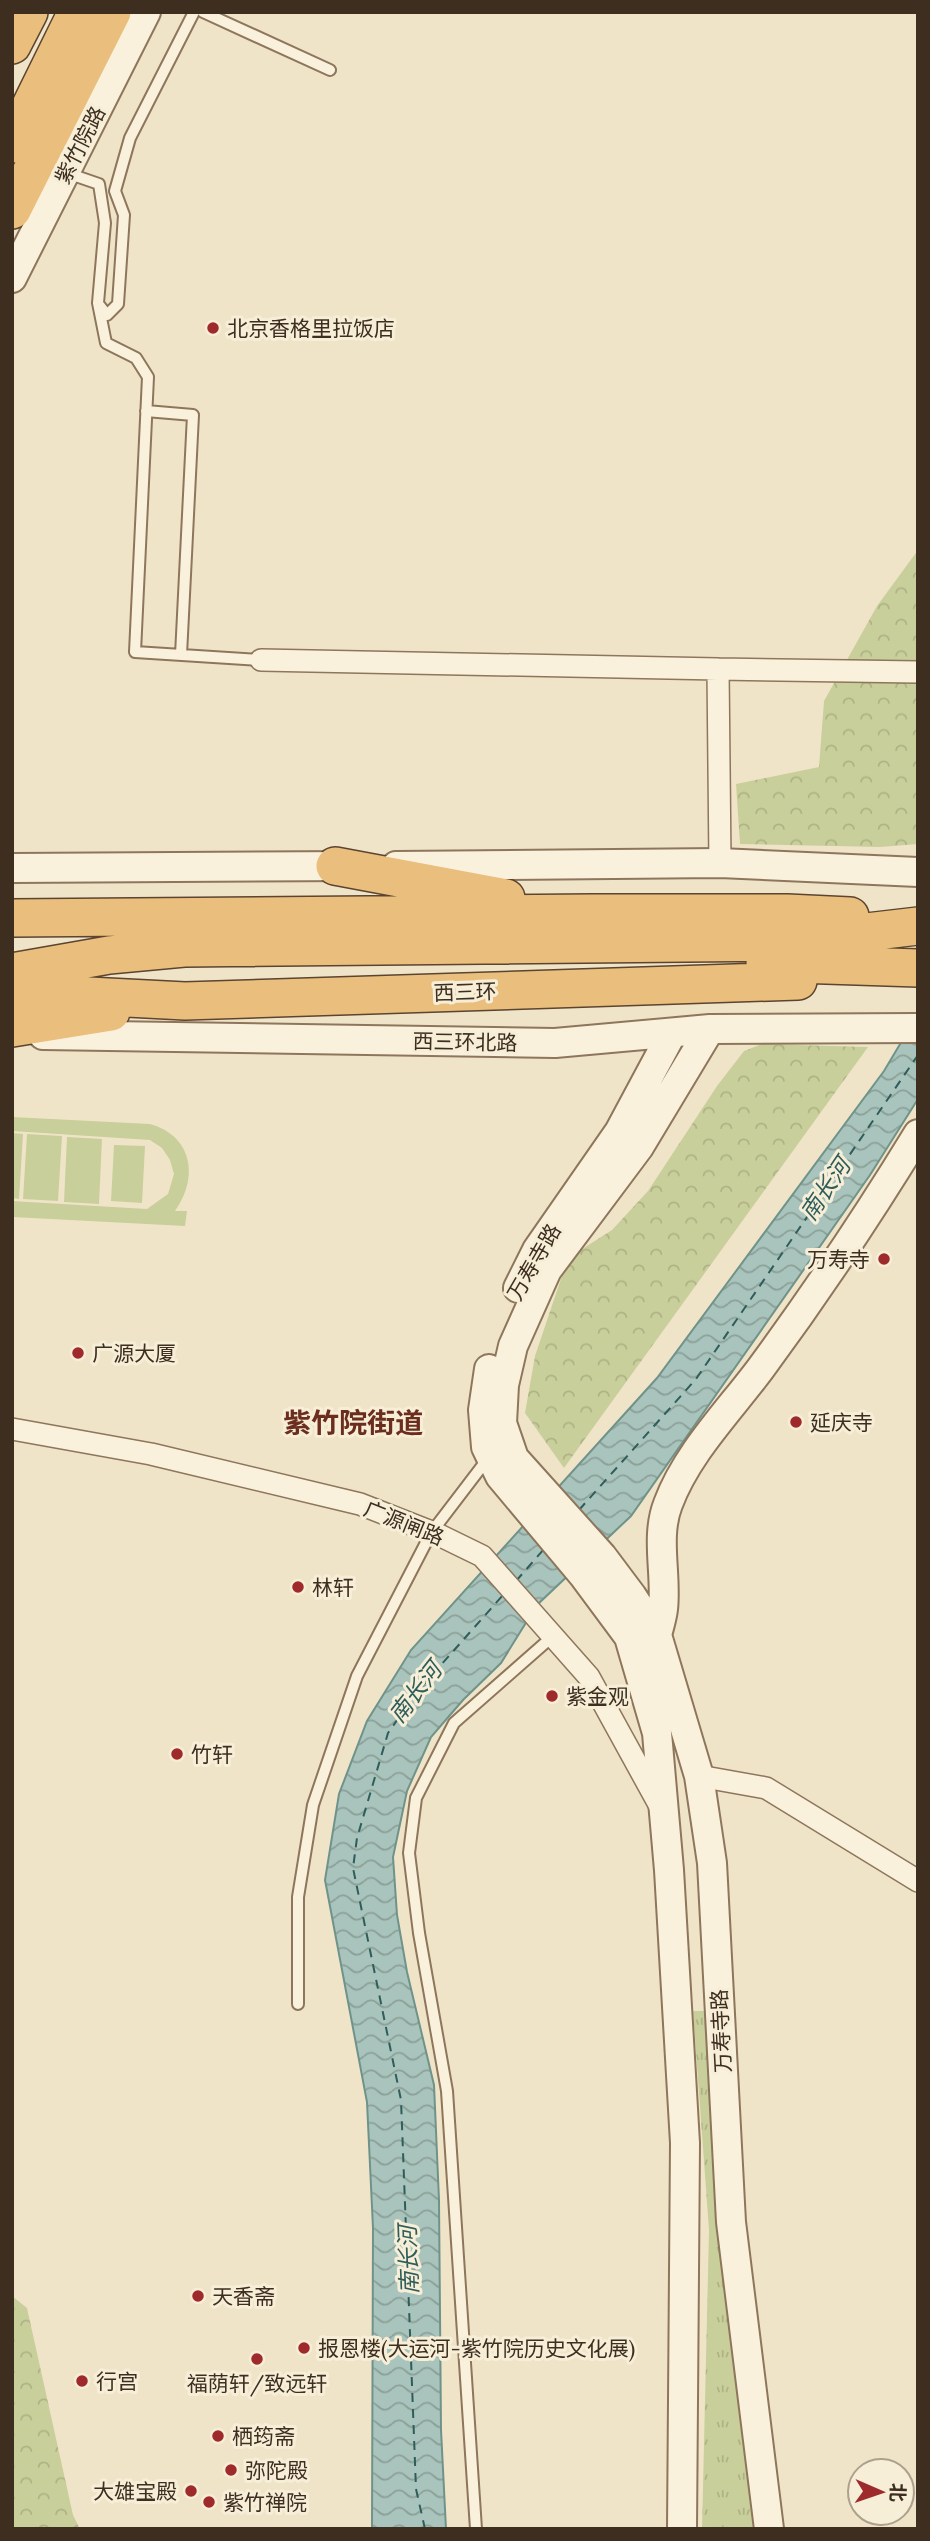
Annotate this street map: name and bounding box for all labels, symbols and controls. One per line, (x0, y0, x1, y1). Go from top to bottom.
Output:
street label: 紫竹院路 (49, 101, 111, 189)
place label: 北京香格里拉饭店 (227, 315, 395, 342)
marker: 北京香格里拉饭店 (205, 320, 221, 336)
street label: 西三环 (433, 977, 497, 1007)
street label: 西三环北路 (412, 1028, 518, 1056)
water label: 南长河 (794, 1149, 859, 1226)
street label: 万寿寺路 (501, 1219, 567, 1305)
place label: 万寿寺 (807, 1246, 870, 1273)
marker: 万寿寺 (876, 1251, 892, 1267)
place label: 广源大厦 (92, 1340, 176, 1367)
marker: 广源大厦 (70, 1345, 86, 1361)
district label: 紫竹院街道 (283, 1405, 423, 1441)
place label: 延庆寺 (810, 1409, 873, 1436)
marker: 延庆寺 (788, 1414, 804, 1430)
street label: 广源闸路 (360, 1495, 448, 1551)
place label: 林轩 (312, 1574, 354, 1601)
marker: 林轩 (290, 1579, 306, 1595)
water label: 南长河 (382, 1653, 450, 1728)
place label: 紫金观 (566, 1683, 629, 1710)
marker: 紫金观 (544, 1688, 560, 1704)
place label: 竹轩 (191, 1741, 233, 1768)
marker: 竹轩 (169, 1746, 185, 1762)
street label: 万寿寺路 (705, 1988, 737, 2074)
water label: 南长河 (392, 2221, 424, 2295)
place label: 天香斋 (212, 2283, 275, 2310)
marker: 天香斋 (190, 2288, 206, 2304)
place label: 报恩楼(大运河-紫竹院历史文化展) (318, 2335, 635, 2362)
marker: 报恩楼(大运河-紫竹院历史文化展) (296, 2340, 312, 2356)
marker: 福荫轩/致远轩 (249, 2351, 265, 2367)
place label: 行宫 (96, 2368, 138, 2395)
place label: 福荫轩/致远轩 (187, 2370, 327, 2397)
marker: 行宫 (74, 2373, 90, 2389)
place label: 栖筠斋 (232, 2423, 295, 2450)
marker: 栖筠斋 (210, 2428, 226, 2444)
place label: 弥陀殿 (245, 2457, 308, 2484)
north arrow (846, 2457, 916, 2527)
marker: 弥陀殿 (223, 2462, 239, 2478)
place label: 大雄宝殿 (93, 2478, 177, 2505)
marker: 大雄宝殿 (183, 2483, 199, 2499)
text: 北 (886, 2483, 910, 2503)
place label: 紫竹禅院 (223, 2489, 307, 2516)
marker: 紫竹禅院 (201, 2494, 217, 2510)

